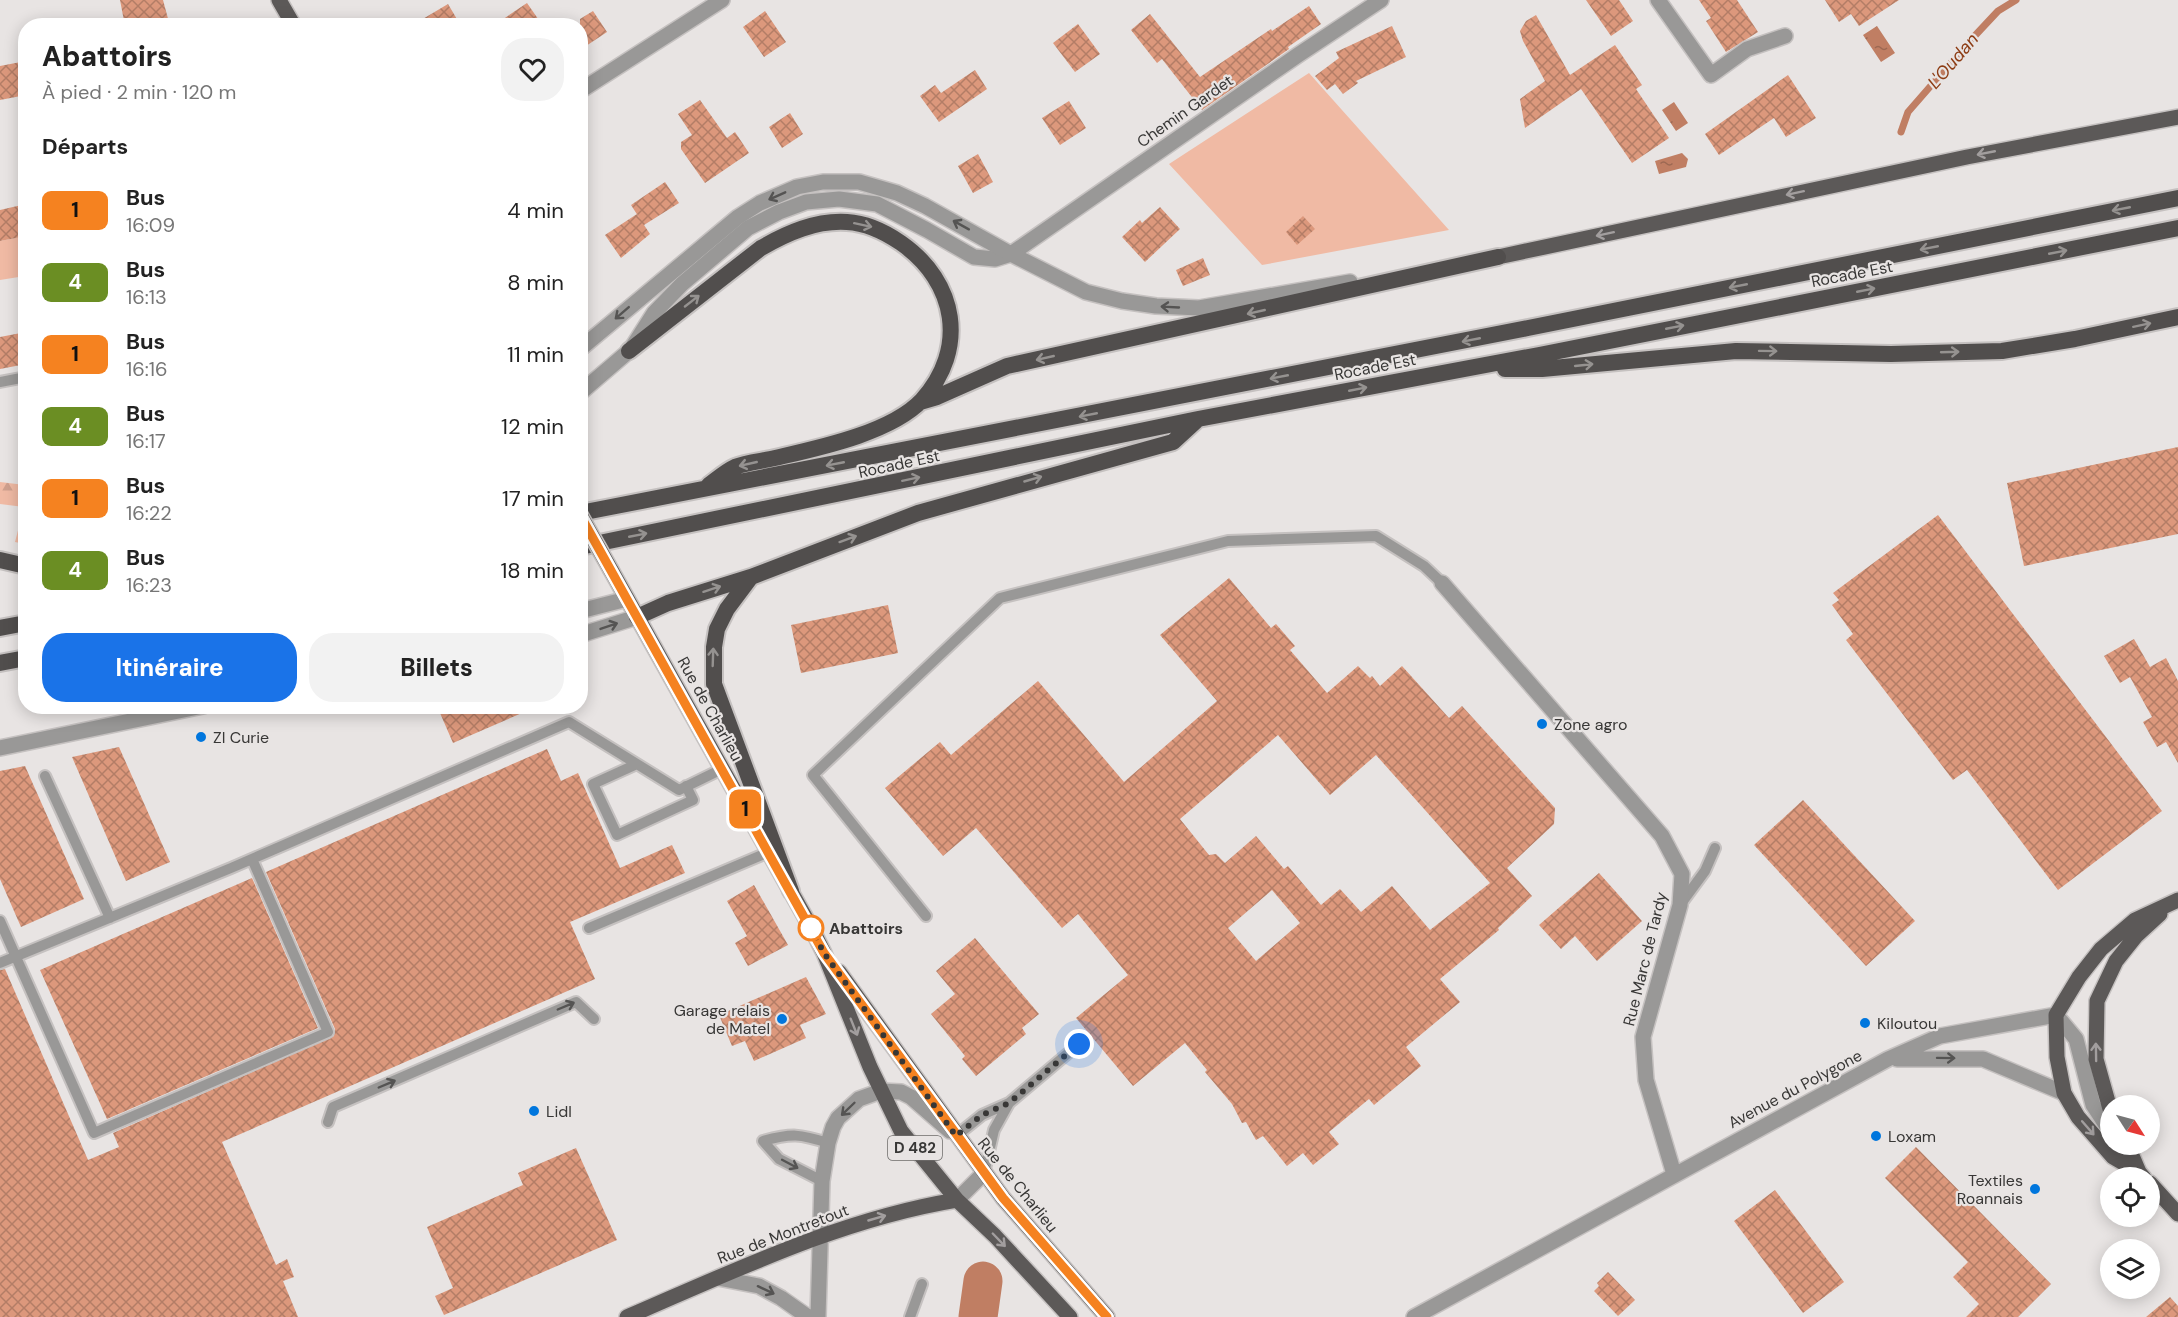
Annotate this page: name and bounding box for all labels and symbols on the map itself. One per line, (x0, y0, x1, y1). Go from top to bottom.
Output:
water label: L'Oudan (1922, 28, 1984, 94)
street label: Chemin Gardet (1133, 70, 1237, 152)
one-way arrow (1977, 148, 1997, 159)
one-way arrow (1786, 188, 1806, 199)
one-way arrow (769, 190, 787, 202)
one-way arrow (2111, 204, 2131, 215)
one-way arrow (952, 219, 969, 231)
one-way arrow (853, 220, 872, 232)
one-way arrow (1596, 229, 1615, 241)
one-way arrow (1920, 242, 1939, 254)
one-way arrow (2047, 246, 2067, 257)
street label: Rocade Est (1809, 256, 1895, 292)
one-way arrow (1729, 281, 1749, 292)
one-way arrow (1857, 283, 1876, 295)
one-way arrow (684, 295, 700, 308)
one-way arrow (1161, 302, 1181, 313)
one-way arrow (615, 306, 630, 320)
one-way arrow (1247, 307, 1267, 318)
one-way arrow (2132, 319, 2152, 330)
one-way arrow (1665, 321, 1684, 333)
one-way arrow (1462, 335, 1481, 346)
one-way arrow (1758, 346, 1778, 357)
one-way arrow (1939, 347, 1959, 358)
street label: Rocade Est (1332, 349, 1418, 385)
one-way arrow (1036, 352, 1055, 364)
one-way arrow (1574, 359, 1594, 370)
one-way arrow (1270, 372, 1290, 383)
one-way arrow (1348, 383, 1368, 394)
one-way arrow (1079, 410, 1098, 421)
street label: Rocade Est (856, 445, 942, 483)
one-way arrow (739, 459, 759, 470)
one-way arrow (826, 459, 845, 470)
one-way arrow (901, 473, 920, 484)
one-way arrow (1023, 473, 1042, 485)
one-way arrow (628, 529, 647, 540)
one-way arrow (838, 533, 857, 544)
one-way arrow (702, 583, 721, 594)
one-way arrow (599, 620, 618, 631)
one-way arrow (708, 648, 719, 668)
street label: Rue de Charlieu (673, 653, 747, 765)
place label: Zone agro (1554, 714, 1627, 735)
marker: Zone agro (1535, 717, 1549, 731)
place label: ZI Curie (213, 727, 269, 748)
marker: ZI Curie (194, 730, 208, 744)
line badge: 1 (726, 790, 765, 828)
street label: Rue Marc de Tardy (1618, 890, 1672, 1028)
marker: Abattoirs (798, 915, 824, 941)
place label: Abattoirs (829, 918, 903, 939)
one-way arrow (557, 1000, 575, 1012)
place label: Garage relais de Matel (674, 1000, 770, 1039)
marker: Garage relais de Matel (775, 1012, 789, 1026)
place label: Kiloutou (1877, 1013, 1937, 1034)
marker: Kiloutou (1858, 1016, 1872, 1030)
one-way arrow (849, 1017, 860, 1035)
your location (1064, 1029, 1094, 1059)
one-way arrow (2091, 1043, 2102, 1063)
street label: Avenue du Polygone (1724, 1045, 1866, 1133)
one-way arrow (1936, 1052, 1956, 1064)
one-way arrow (378, 1077, 396, 1088)
north arrow (2100, 1095, 2160, 1155)
place label: Lidl (546, 1101, 572, 1122)
one-way arrow (840, 1102, 855, 1117)
marker: Lidl (527, 1104, 541, 1118)
one-way arrow (2081, 1120, 2095, 1135)
place label: Loxam (1888, 1126, 1936, 1147)
marker: Loxam (1869, 1129, 1883, 1143)
street label: Rue de Charlieu (973, 1133, 1063, 1237)
road number: D 482 (888, 1136, 942, 1160)
one-way arrow (781, 1159, 799, 1170)
place label: Textiles Roannais (1957, 1170, 2023, 1209)
marker: Textiles Roannais (2028, 1182, 2042, 1196)
street label: Rue de Montretout (714, 1199, 852, 1269)
one-way arrow (867, 1212, 886, 1223)
one-way arrow (992, 1233, 1007, 1248)
one-way arrow (757, 1285, 775, 1297)

